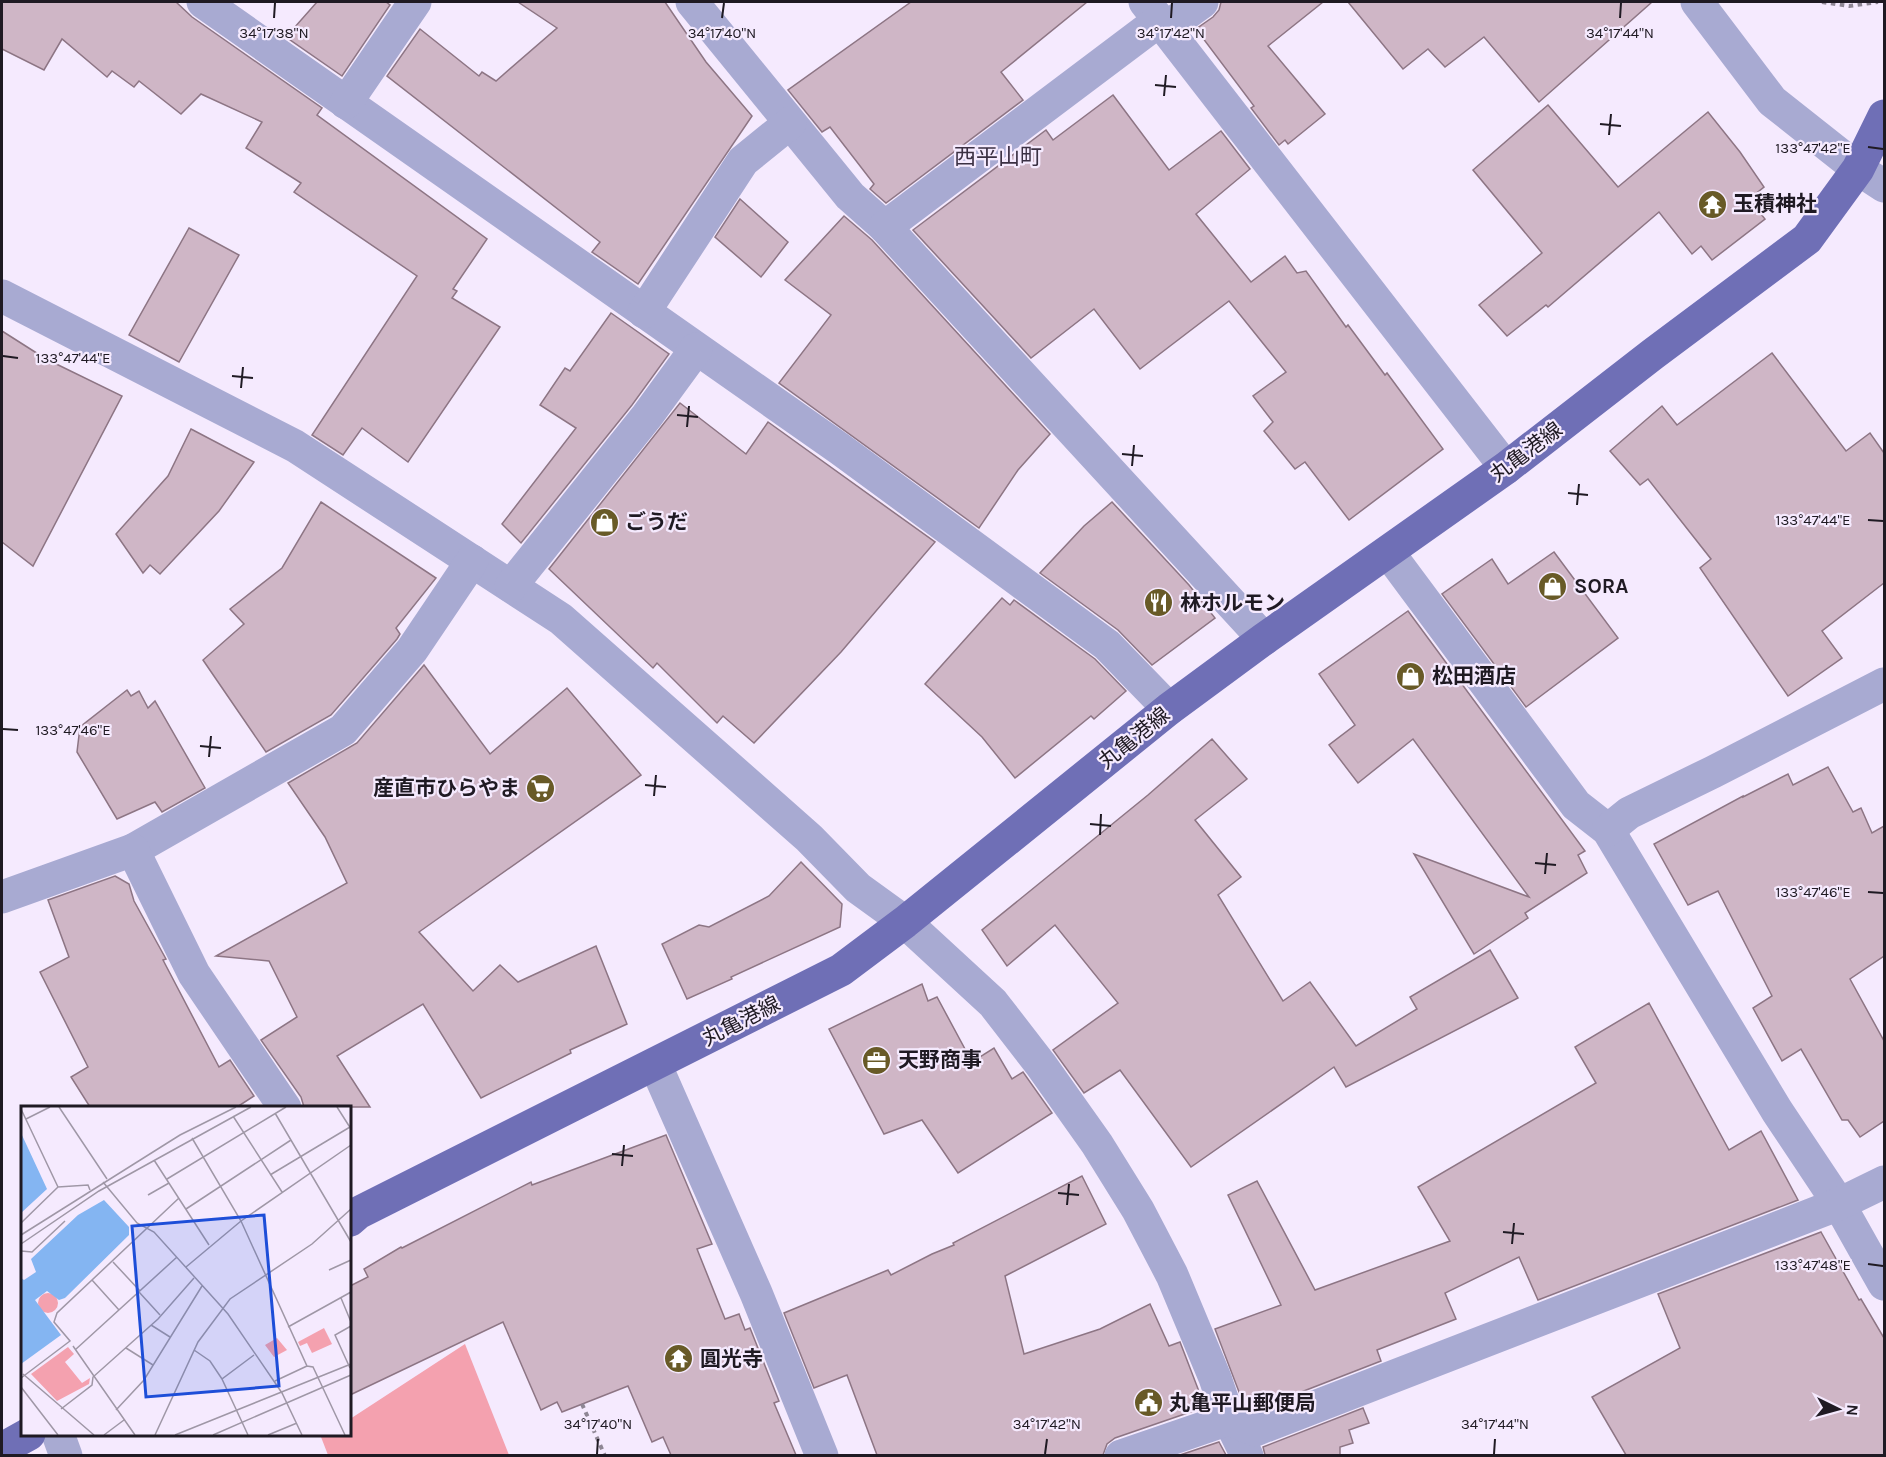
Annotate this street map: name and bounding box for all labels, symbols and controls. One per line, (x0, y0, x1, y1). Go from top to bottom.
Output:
text: 34°17'38"N (239, 24, 309, 42)
text: 34°17'40"N (688, 24, 756, 42)
text: 34°17'42"N (1137, 24, 1205, 42)
text: 34°17'44"N (1586, 24, 1654, 42)
text: 133°47'42"E (1775, 139, 1851, 157)
district label: 西平山町 (954, 144, 1042, 170)
temple icon: 玉積神社 (1696, 188, 1728, 220)
place label: 玉積神社 (1733, 192, 1817, 216)
text: 133°47'44"E (36, 349, 110, 367)
street label: 丸亀港線 (1485, 417, 1567, 487)
shop icon: ごうだ (588, 506, 620, 538)
place label: ごうだ (625, 510, 688, 534)
text: 133°47'44"E (1776, 511, 1850, 529)
shop icon: SORA (1537, 570, 1569, 602)
place label: SORA (1574, 574, 1628, 598)
restaurant icon: 林ホルモン (1143, 587, 1175, 619)
place label: 林ホルモン (1180, 591, 1285, 615)
shop icon: 松田酒店 (1395, 660, 1427, 692)
place label: 松田酒店 (1432, 664, 1516, 688)
street label: 丸亀港線 (1094, 702, 1174, 774)
text: 133°47'46"E (35, 721, 111, 739)
supermarket icon: 産直市ひらやま (525, 772, 557, 804)
place label: 産直市ひらやま (373, 776, 520, 800)
text: 133°47'46"E (1775, 883, 1851, 901)
street label: 丸亀港線 (698, 991, 784, 1051)
office icon: 天野商事 (861, 1044, 893, 1076)
place label: 天野商事 (898, 1048, 982, 1072)
inset map (21, 1106, 351, 1436)
text: 133°47'48"E (1775, 1256, 1851, 1274)
temple icon: 圓光寺 (663, 1343, 695, 1375)
place label: 圓光寺 (700, 1347, 763, 1371)
north arrow (1808, 1379, 1868, 1439)
public building icon: 丸亀平山郵便局 (1132, 1387, 1164, 1419)
place label: 丸亀平山郵便局 (1169, 1391, 1316, 1415)
text: N (1842, 1404, 1862, 1417)
text: 34°17'40"N (564, 1415, 632, 1433)
text: 34°17'42"N (1013, 1415, 1081, 1433)
text: 34°17'44"N (1461, 1415, 1529, 1433)

